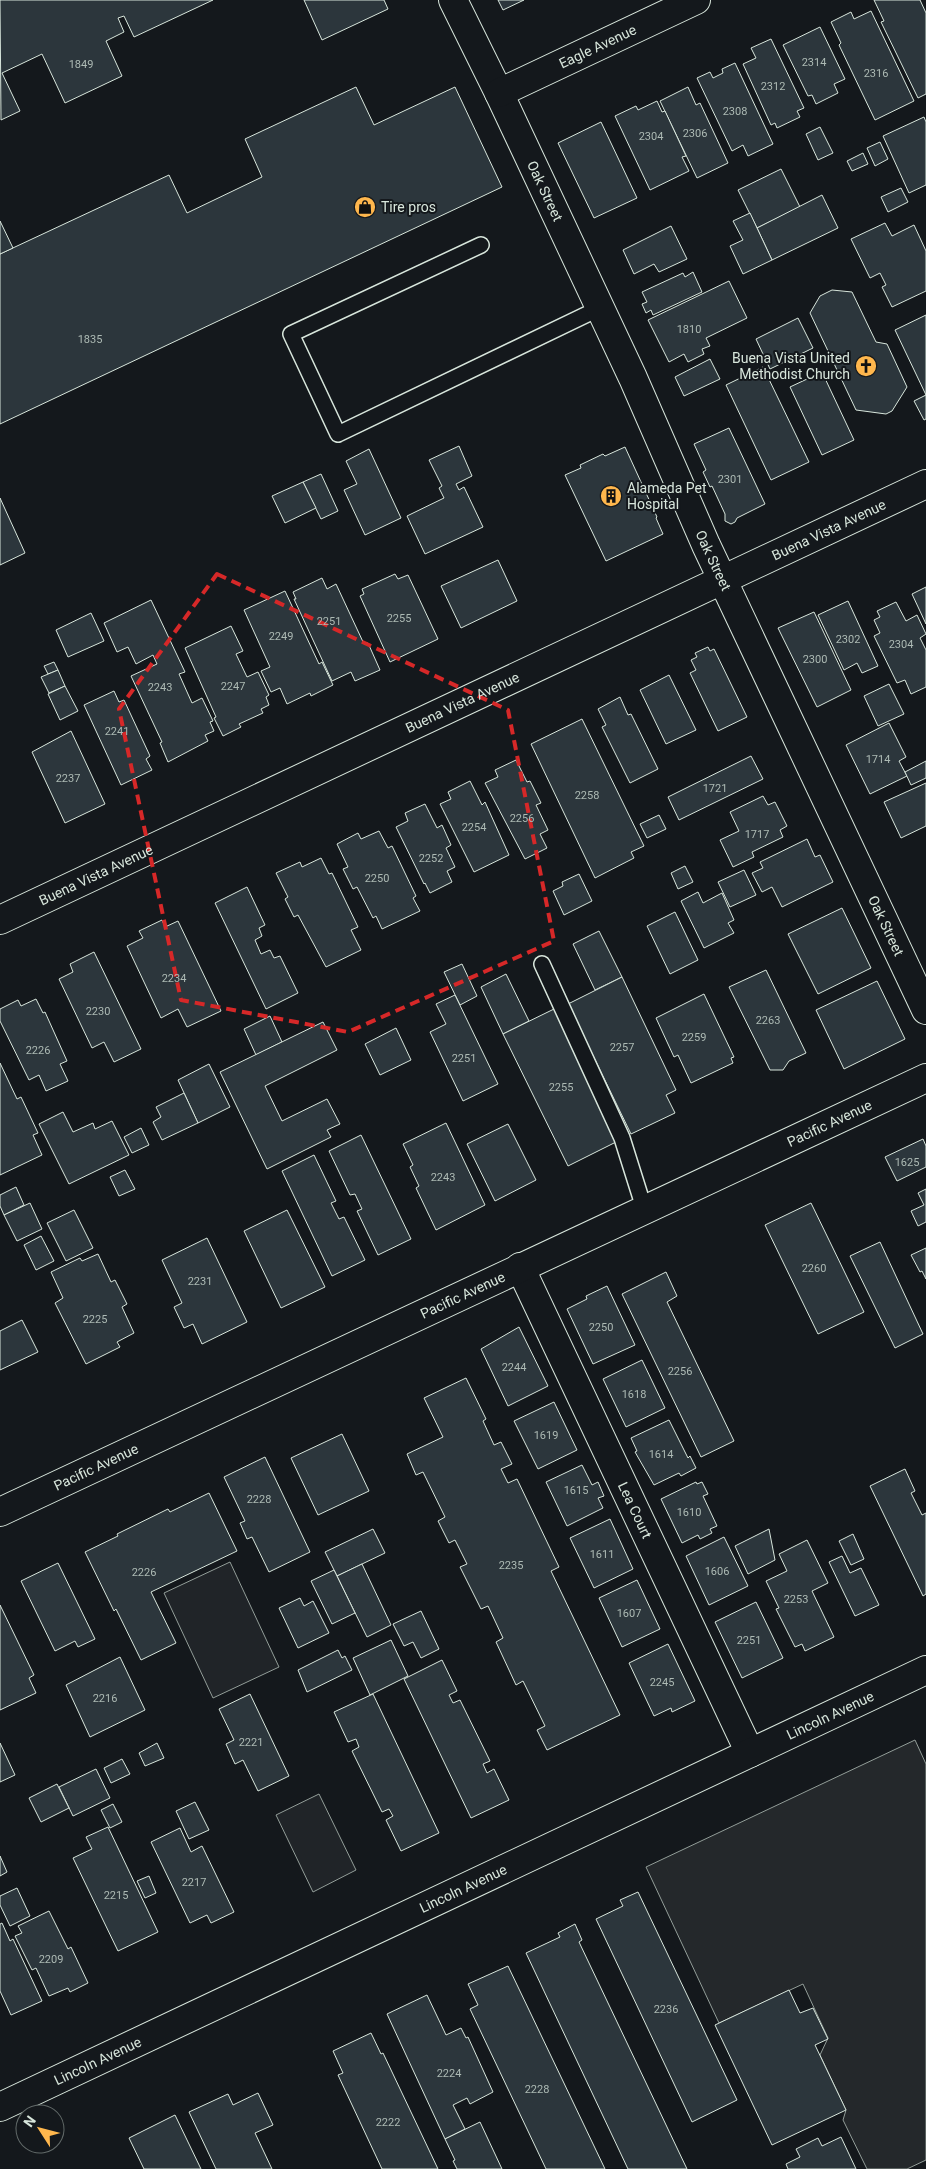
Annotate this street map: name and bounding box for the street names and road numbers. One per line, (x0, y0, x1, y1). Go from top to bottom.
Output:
street label: Eagle Avenue (556, 21, 639, 72)
street label: Oak Street (524, 158, 566, 224)
street label: Buena Vista Avenue (769, 496, 888, 563)
street label: Oak Street (693, 528, 735, 594)
street label: Buena Vista Avenue (403, 669, 522, 736)
street label: Buena Vista Avenue (36, 841, 155, 908)
street label: Oak Street (865, 893, 907, 959)
street label: Pacific Avenue (785, 1097, 874, 1150)
street label: Pacific Avenue (418, 1268, 508, 1322)
street label: Pacific Avenue (51, 1440, 141, 1494)
street label: Lea Court (615, 1479, 655, 1541)
street label: Lincoln Avenue (784, 1688, 876, 1743)
street label: Lincoln Avenue (417, 1861, 509, 1916)
street label: Lincoln Avenue (52, 2034, 144, 2088)

